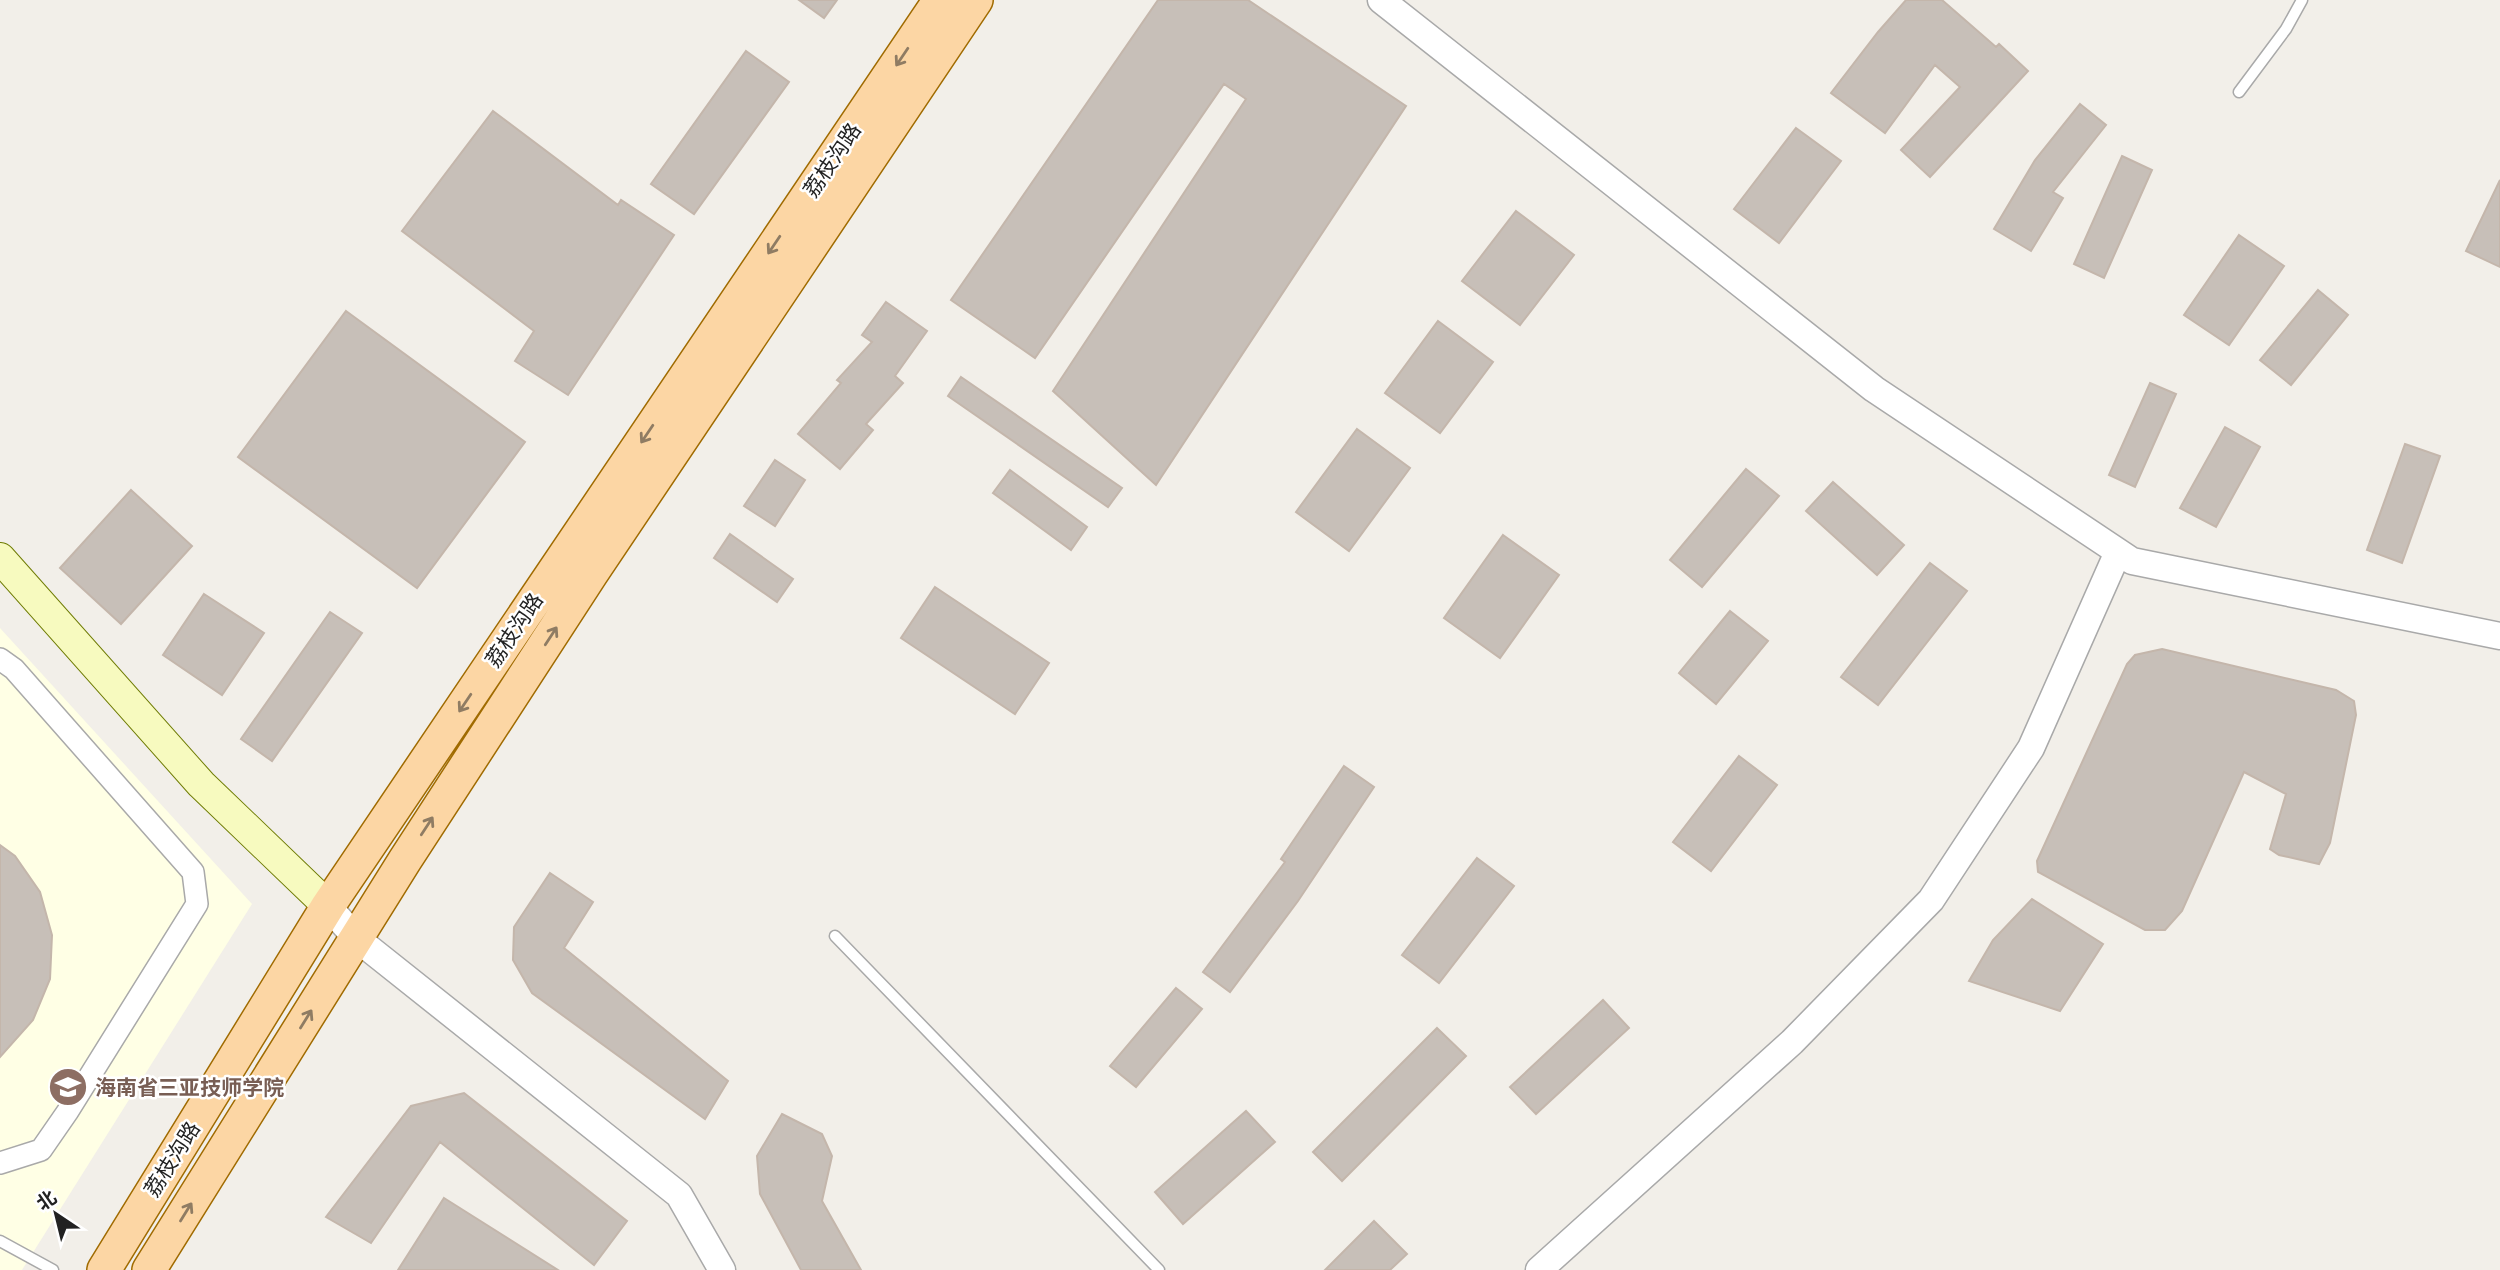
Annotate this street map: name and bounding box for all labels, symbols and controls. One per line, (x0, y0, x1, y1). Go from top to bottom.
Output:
one-way arrow (894, 46, 908, 66)
street label: 荔枝沟路 (798, 118, 866, 202)
one-way arrow (767, 235, 781, 254)
one-way arrow (640, 423, 654, 443)
street label: 荔枝沟路 (480, 588, 548, 672)
one-way arrow (544, 627, 558, 646)
one-way arrow (457, 693, 472, 712)
one-way arrow (419, 817, 434, 836)
one-way arrow (299, 1009, 313, 1029)
school or university icon: 海南省三亚技师学院 (47, 1066, 89, 1108)
place label: 海南省三亚技师学院 (95, 1075, 284, 1100)
street label: 荔枝沟路 (139, 1117, 205, 1201)
north arrow (21, 1179, 91, 1249)
text: 北 (32, 1186, 61, 1215)
one-way arrow (178, 1203, 193, 1222)

